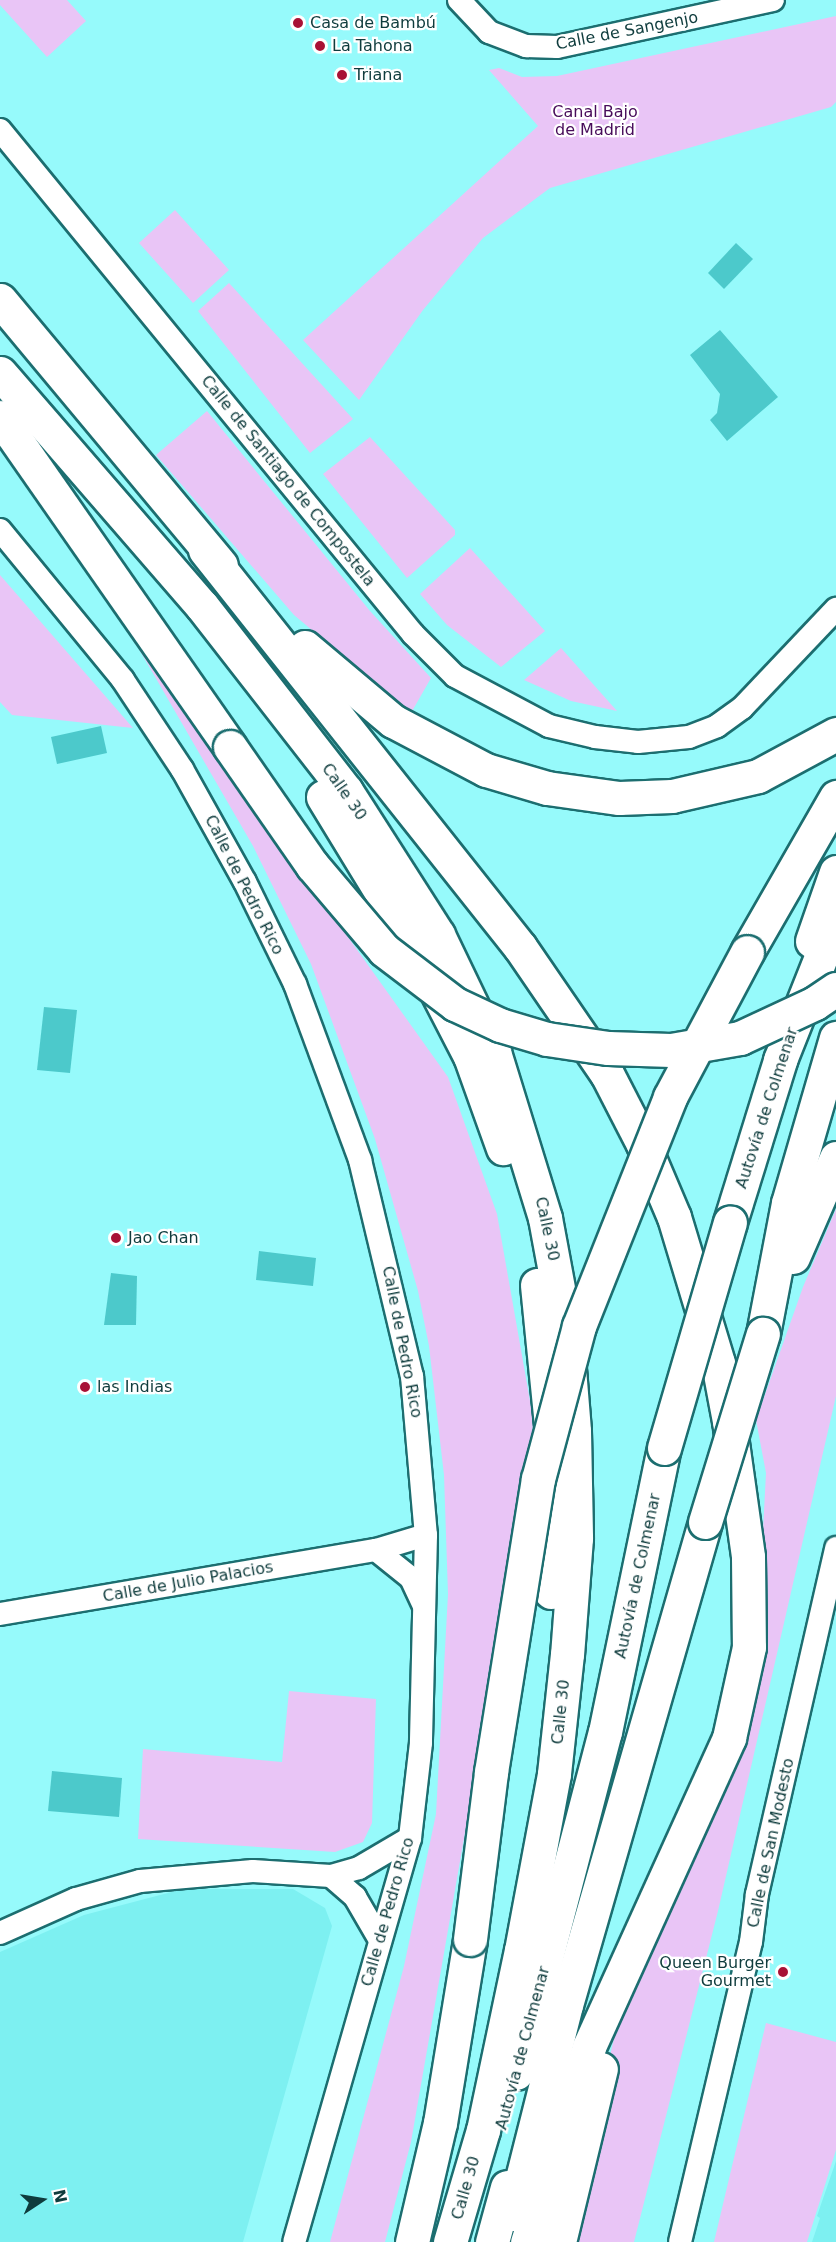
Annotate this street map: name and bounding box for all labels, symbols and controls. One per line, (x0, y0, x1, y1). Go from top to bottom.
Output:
street label: Calle de Sangenjo (554, 8, 700, 54)
place label: Casa de Bambú (310, 13, 436, 33)
marker: Casa de Bambú (291, 16, 305, 30)
place label: La Tahona (332, 36, 413, 56)
marker: La Tahona (313, 39, 327, 53)
place label: Triana (354, 65, 402, 85)
marker: Triana (335, 68, 349, 82)
park label: Canal Bajo de Madrid (552, 102, 638, 140)
street label: Calle de Santiago de Compostela (197, 372, 379, 590)
street label: Calle 30 (317, 760, 371, 824)
street label: Calle de Pedro Rico (200, 812, 288, 958)
street label: Autovía de Colmenar (732, 1025, 802, 1191)
street label: Calle 30 (531, 1195, 563, 1263)
place label: Jao Chan (128, 1228, 199, 1248)
marker: Jao Chan (109, 1231, 123, 1245)
street label: Calle de Pedro Rico (378, 1264, 426, 1420)
place label: las Indias (97, 1377, 172, 1397)
marker: las Indias (78, 1380, 92, 1394)
street label: Autovía de Colmenar (611, 1492, 665, 1660)
street label: Calle de Julio Palacios (101, 1558, 275, 1606)
street label: Calle 30 (548, 1679, 574, 1745)
street label: Calle de San Modesto (744, 1756, 798, 1930)
street label: Calle de Pedro Rico (358, 1835, 418, 1989)
place label: Queen Burger Gourmet (659, 1953, 771, 1991)
street label: Autovía de Colmenar (492, 1964, 554, 2132)
marker: Queen Burger Gourmet (776, 1965, 790, 1979)
street label: Calle 30 (448, 2154, 484, 2222)
north arrow (12, 2170, 72, 2230)
text: N (49, 2188, 71, 2205)

